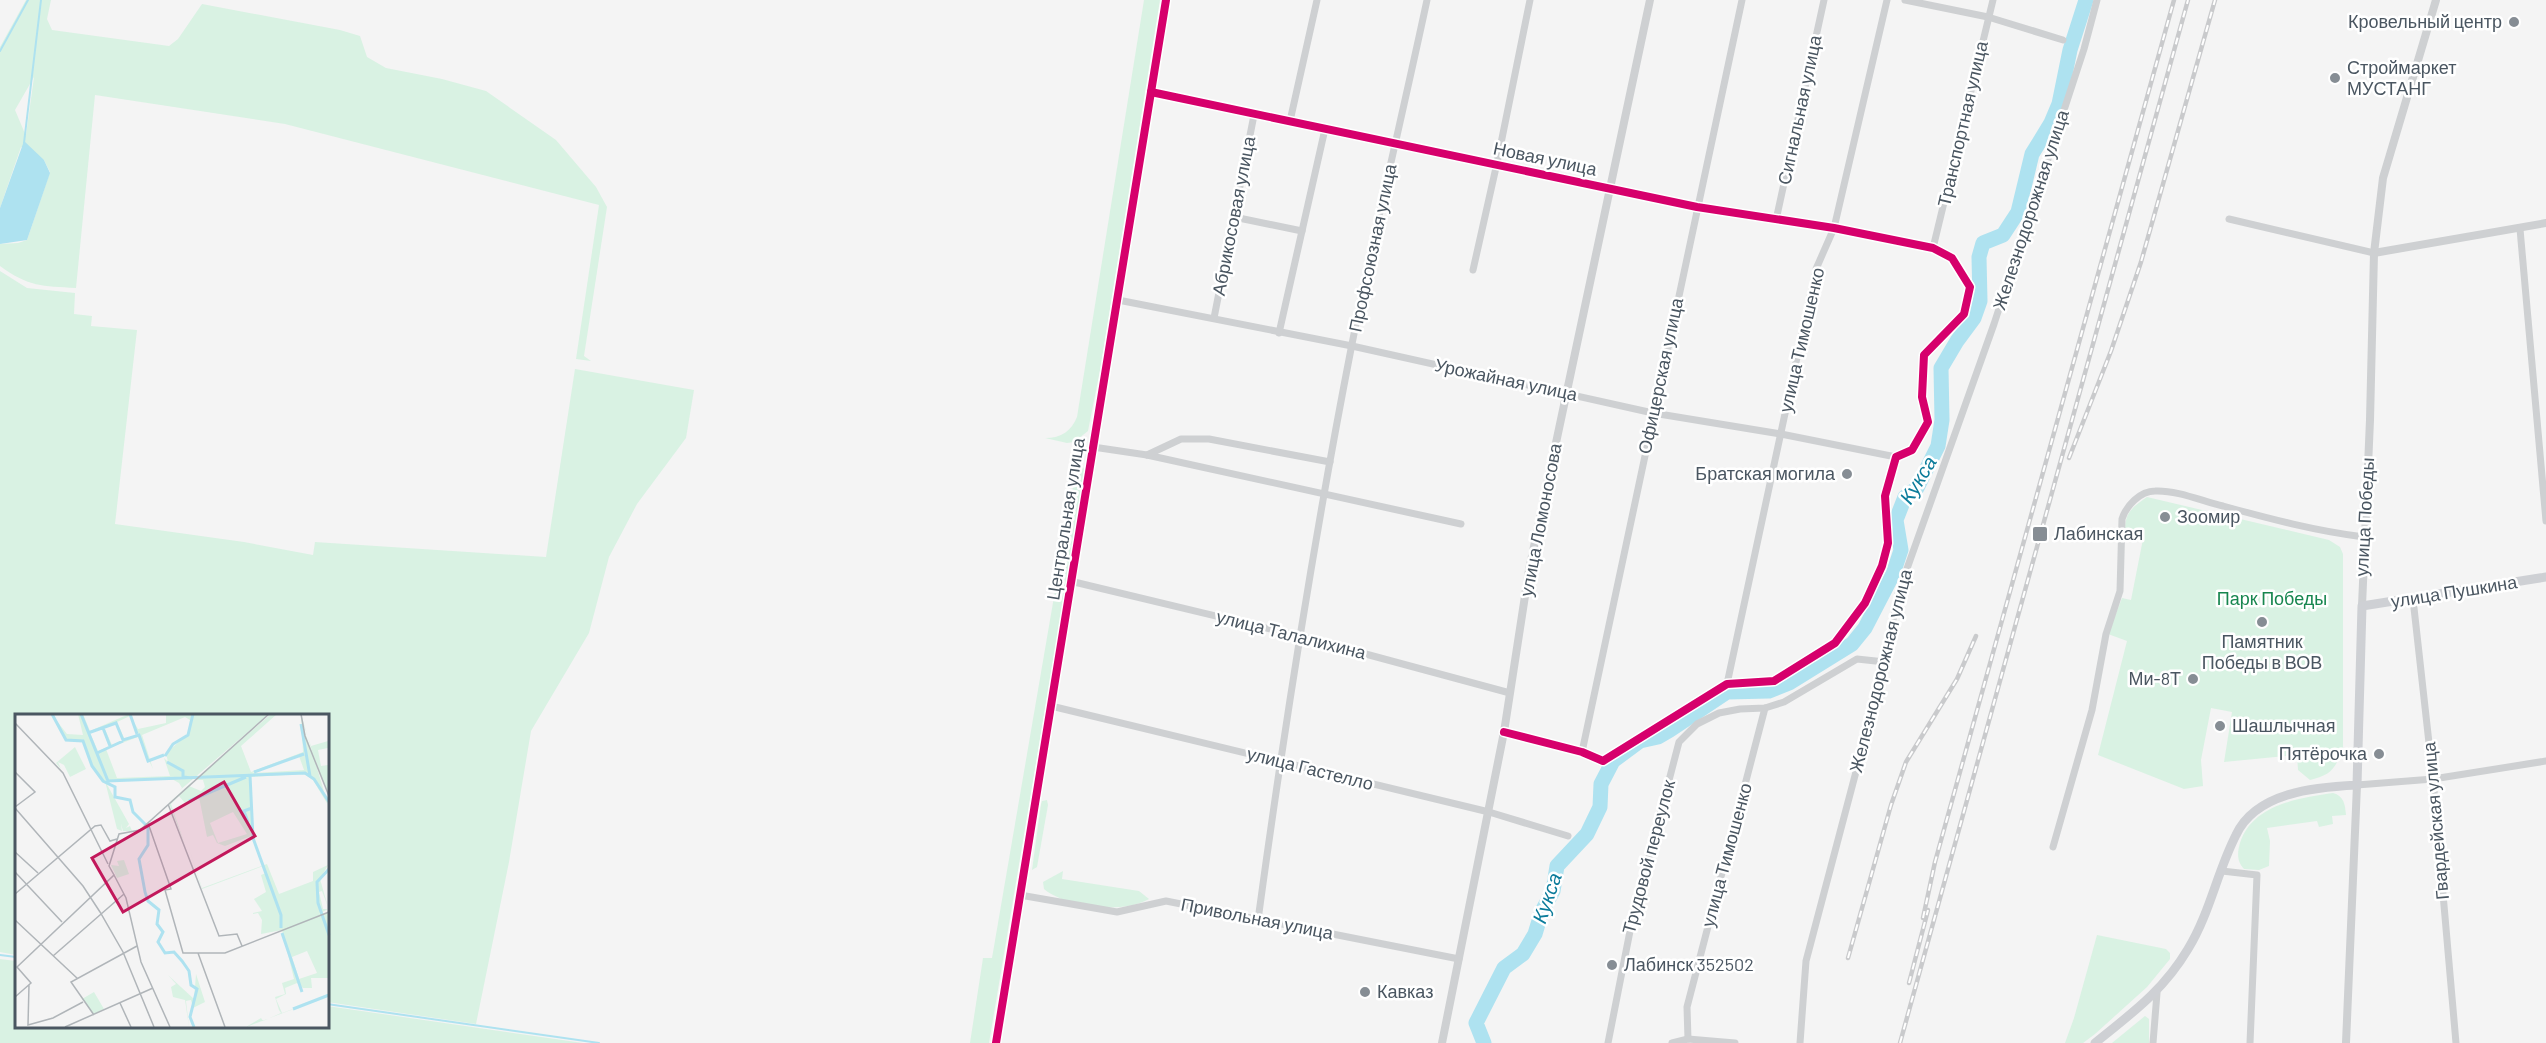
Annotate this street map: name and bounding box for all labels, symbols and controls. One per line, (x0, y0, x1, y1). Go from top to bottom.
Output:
place label: Кровельный центр (2348, 10, 2502, 32)
marker: Кровельный центр (2507, 15, 2521, 29)
street label: Сигнальная улица (1772, 32, 1826, 187)
street label: Транспортная улица (1932, 38, 1992, 209)
place label: Строймаркет МУСТАНГ (2347, 56, 2456, 99)
marker: Строймаркет МУСТАНГ (2328, 71, 2342, 85)
street label: Железнодорожная улица (1987, 106, 2073, 312)
street label: Абрикосовая улица (1207, 133, 1259, 297)
street label: Новая улица (1491, 136, 1600, 180)
street label: Профсоюзная улица (1343, 161, 1401, 334)
street label: улица Тимошенко (1774, 265, 1828, 414)
street label: Офицерская улица (1633, 295, 1688, 456)
street label: Урожайная улица (1433, 353, 1581, 405)
street label: Центральная улица (1041, 435, 1089, 602)
street label: улица Ломоносова (1514, 440, 1566, 598)
water label: Кукса (1893, 451, 1941, 508)
street label: улица Победы (2350, 457, 2378, 577)
place label: Братская могила (1695, 462, 1836, 484)
marker: Братская могила (1840, 467, 1854, 481)
place label: Зоомир (2177, 505, 2240, 527)
marker: Зоомир (2158, 510, 2172, 524)
place label: Лабинская (2054, 522, 2143, 544)
marker: Лабинская (2031, 525, 2049, 543)
street label: Железнодорожная улица (1844, 566, 1916, 775)
street label: улица Пушкина (2389, 570, 2519, 612)
park label: Парк Победы (2217, 587, 2327, 609)
street label: улица Талалихина (1214, 605, 1369, 663)
marker: Памятник Победы в ВОВ (2255, 615, 2269, 629)
place label: Памятник Победы в ВОВ (2202, 630, 2322, 673)
place label: Ми-8Т (2128, 667, 2181, 689)
marker: Ми-8Т (2186, 672, 2200, 686)
inset map (15, 714, 328, 1028)
place label: Шашлычная (2232, 714, 2335, 736)
marker: Шашлычная (2213, 719, 2227, 733)
street label: Гвардейская улица (2417, 740, 2453, 901)
street label: улица Гастелло (1245, 742, 1376, 794)
place label: Пятёрочка (2279, 742, 2368, 764)
marker: Пятёрочка (2372, 747, 2386, 761)
street label: Трудовой переулок (1617, 777, 1679, 936)
street label: улица Тимошенко (1696, 780, 1756, 929)
water label: Кукса (1526, 869, 1566, 926)
street label: Привольная улица (1179, 892, 1336, 944)
place label: Лабинск 352502 (1624, 953, 1754, 975)
marker: Лабинск 352502 (1605, 958, 1619, 972)
place label: Кавказ (1377, 980, 1433, 1002)
marker: Кавказ (1358, 985, 1372, 999)

